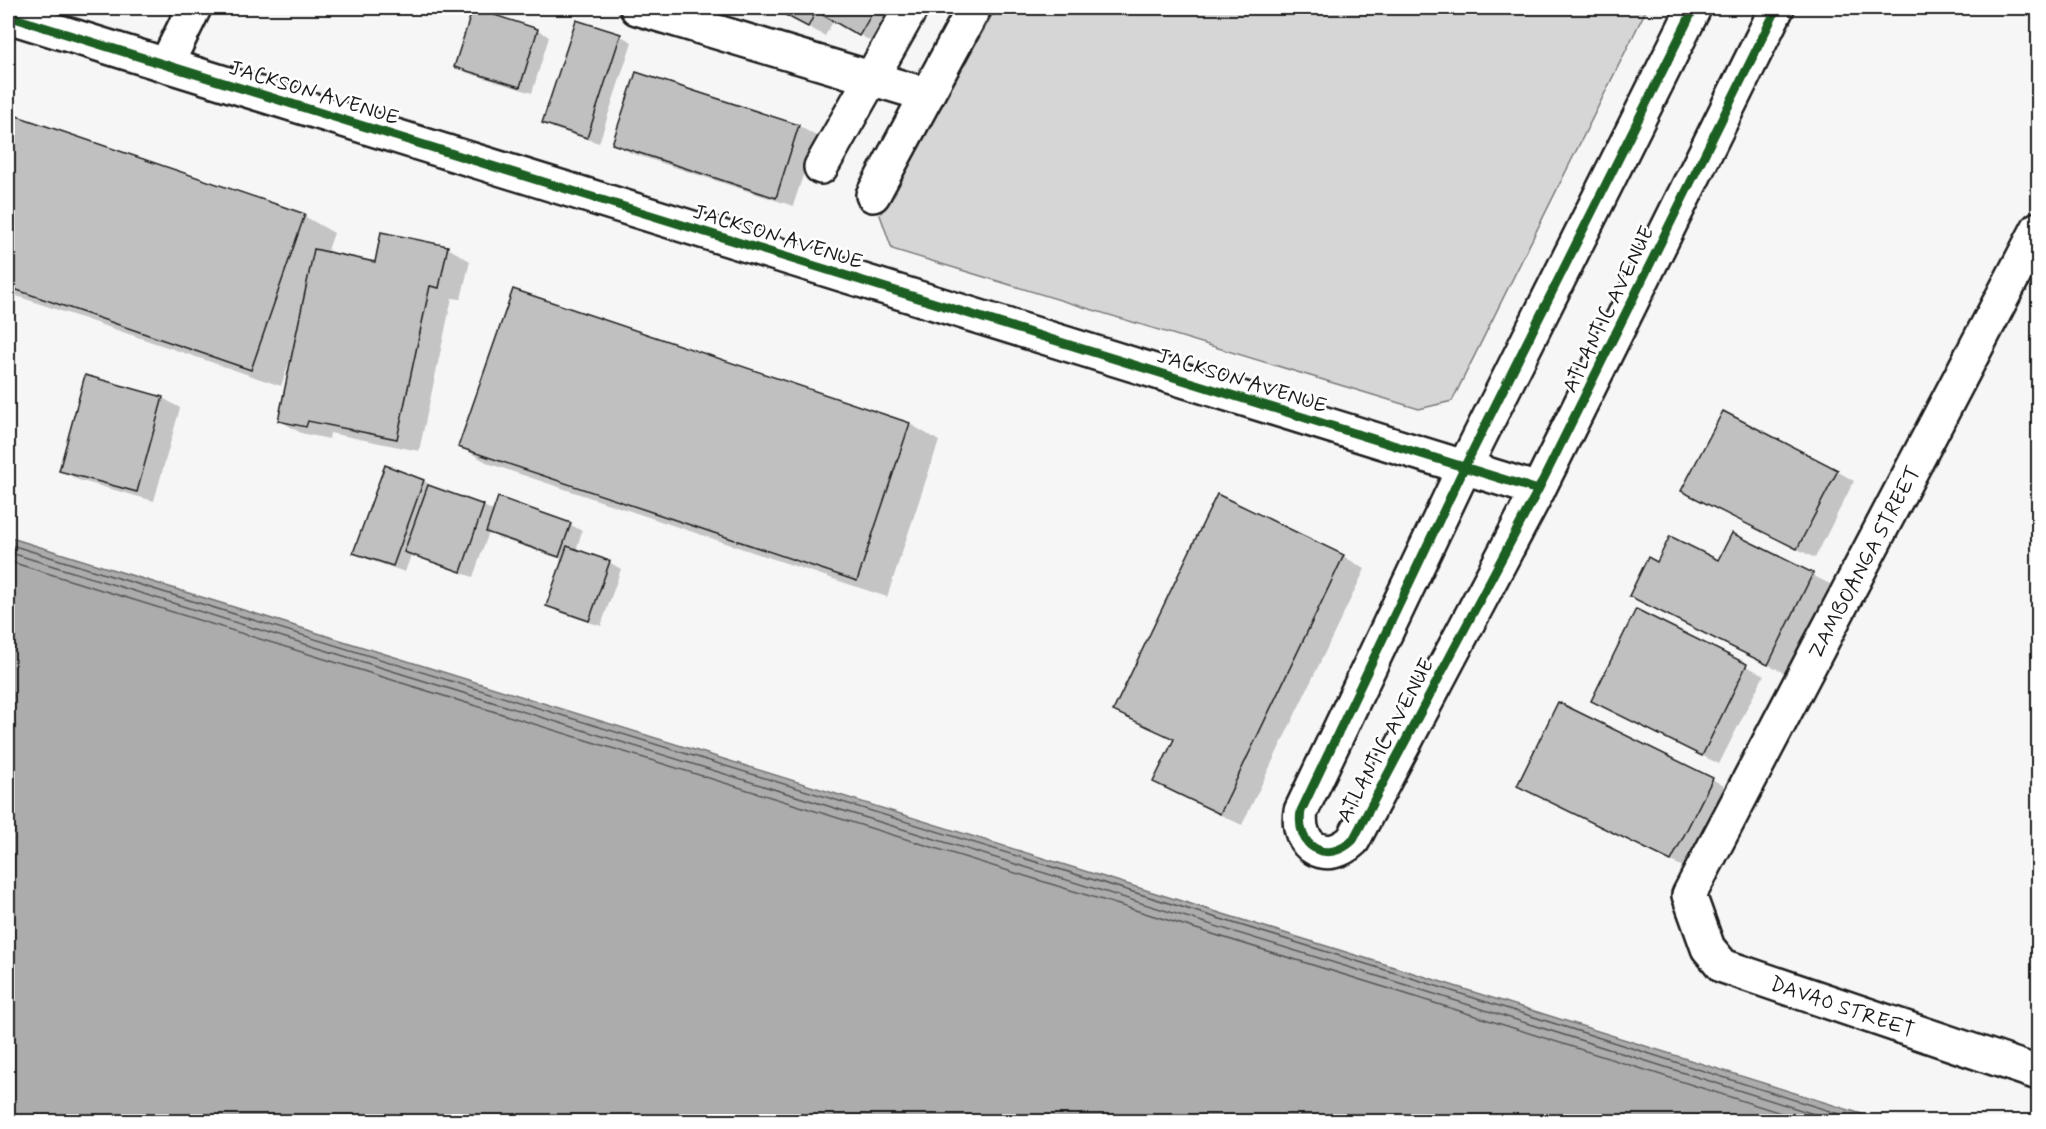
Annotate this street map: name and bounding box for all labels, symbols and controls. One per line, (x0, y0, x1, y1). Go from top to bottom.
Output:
street label: JACKSON AVENUE (225, 54, 402, 132)
street label: JACKSON AVENUE (689, 198, 866, 276)
street label: ATLANTIC AVENUE (1556, 221, 1661, 397)
street label: JACKSON AVENUE (1153, 342, 1330, 420)
street label: ZAMBOANGA STREET (1802, 461, 1928, 664)
street label: ATLANTIC AVENUE (1331, 653, 1441, 828)
street label: DAVAO STREET (1766, 970, 1918, 1045)

